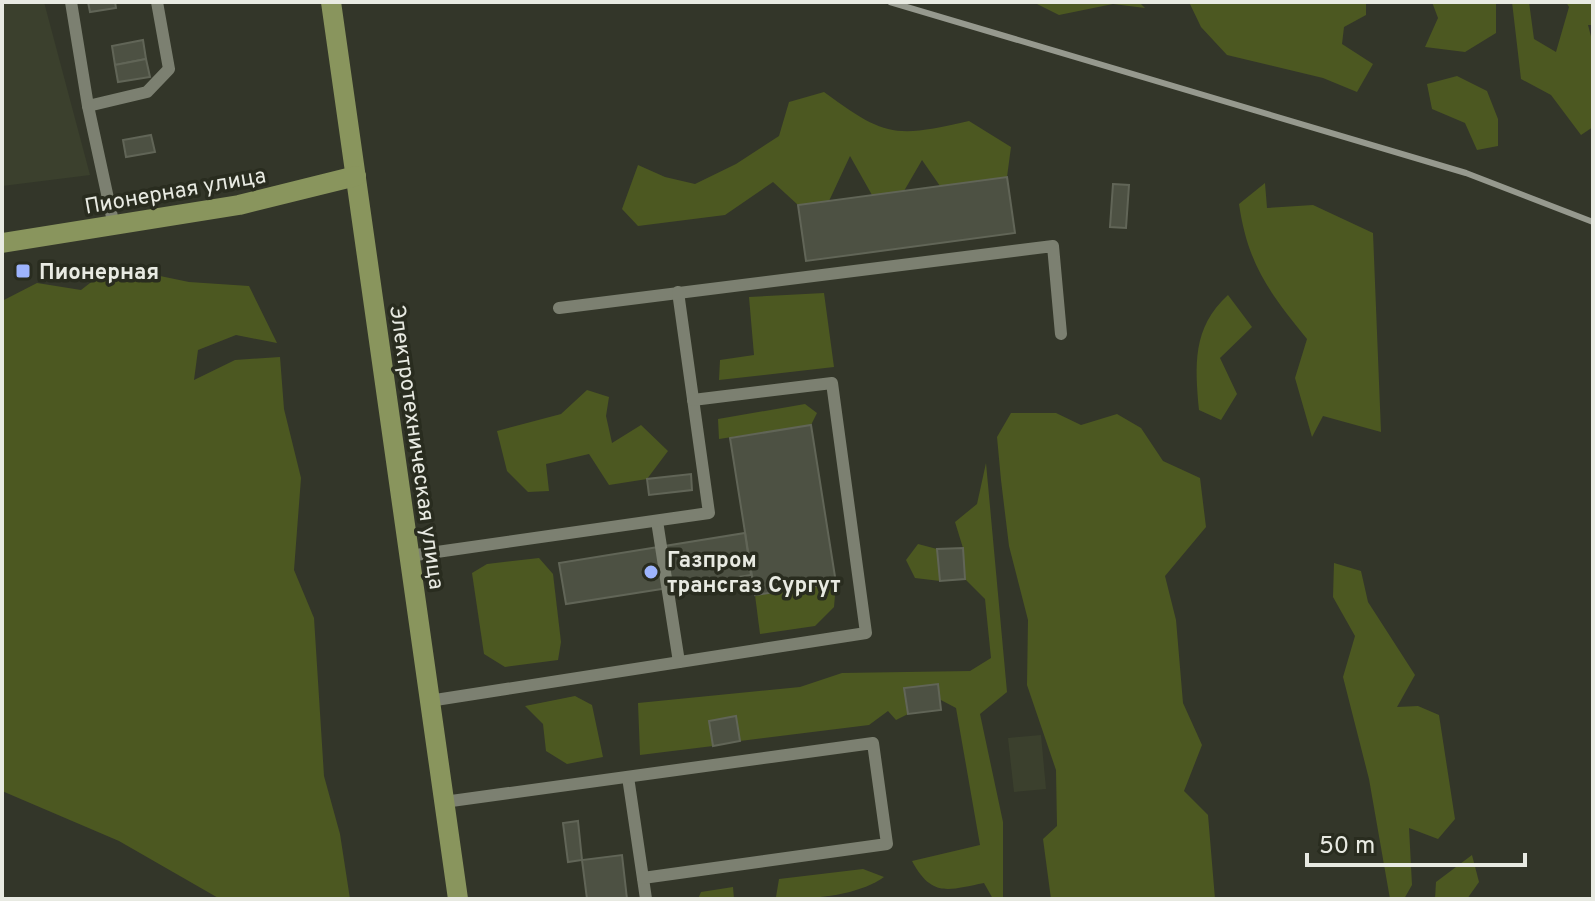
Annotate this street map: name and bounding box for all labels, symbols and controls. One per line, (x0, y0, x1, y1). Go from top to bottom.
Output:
street label: Пионерная улица (83, 163, 268, 222)
place label: Пионерная (39, 260, 159, 287)
marker: Пионерная (14, 262, 32, 280)
street label: Электротехническая улица (382, 303, 449, 591)
place label: Газпром трансгаз Сургут (667, 548, 841, 600)
marker: Газпром трансгаз Сургут (642, 563, 660, 581)
scale bar (1307, 817, 1525, 867)
text: 50 m (1319, 832, 1375, 862)

